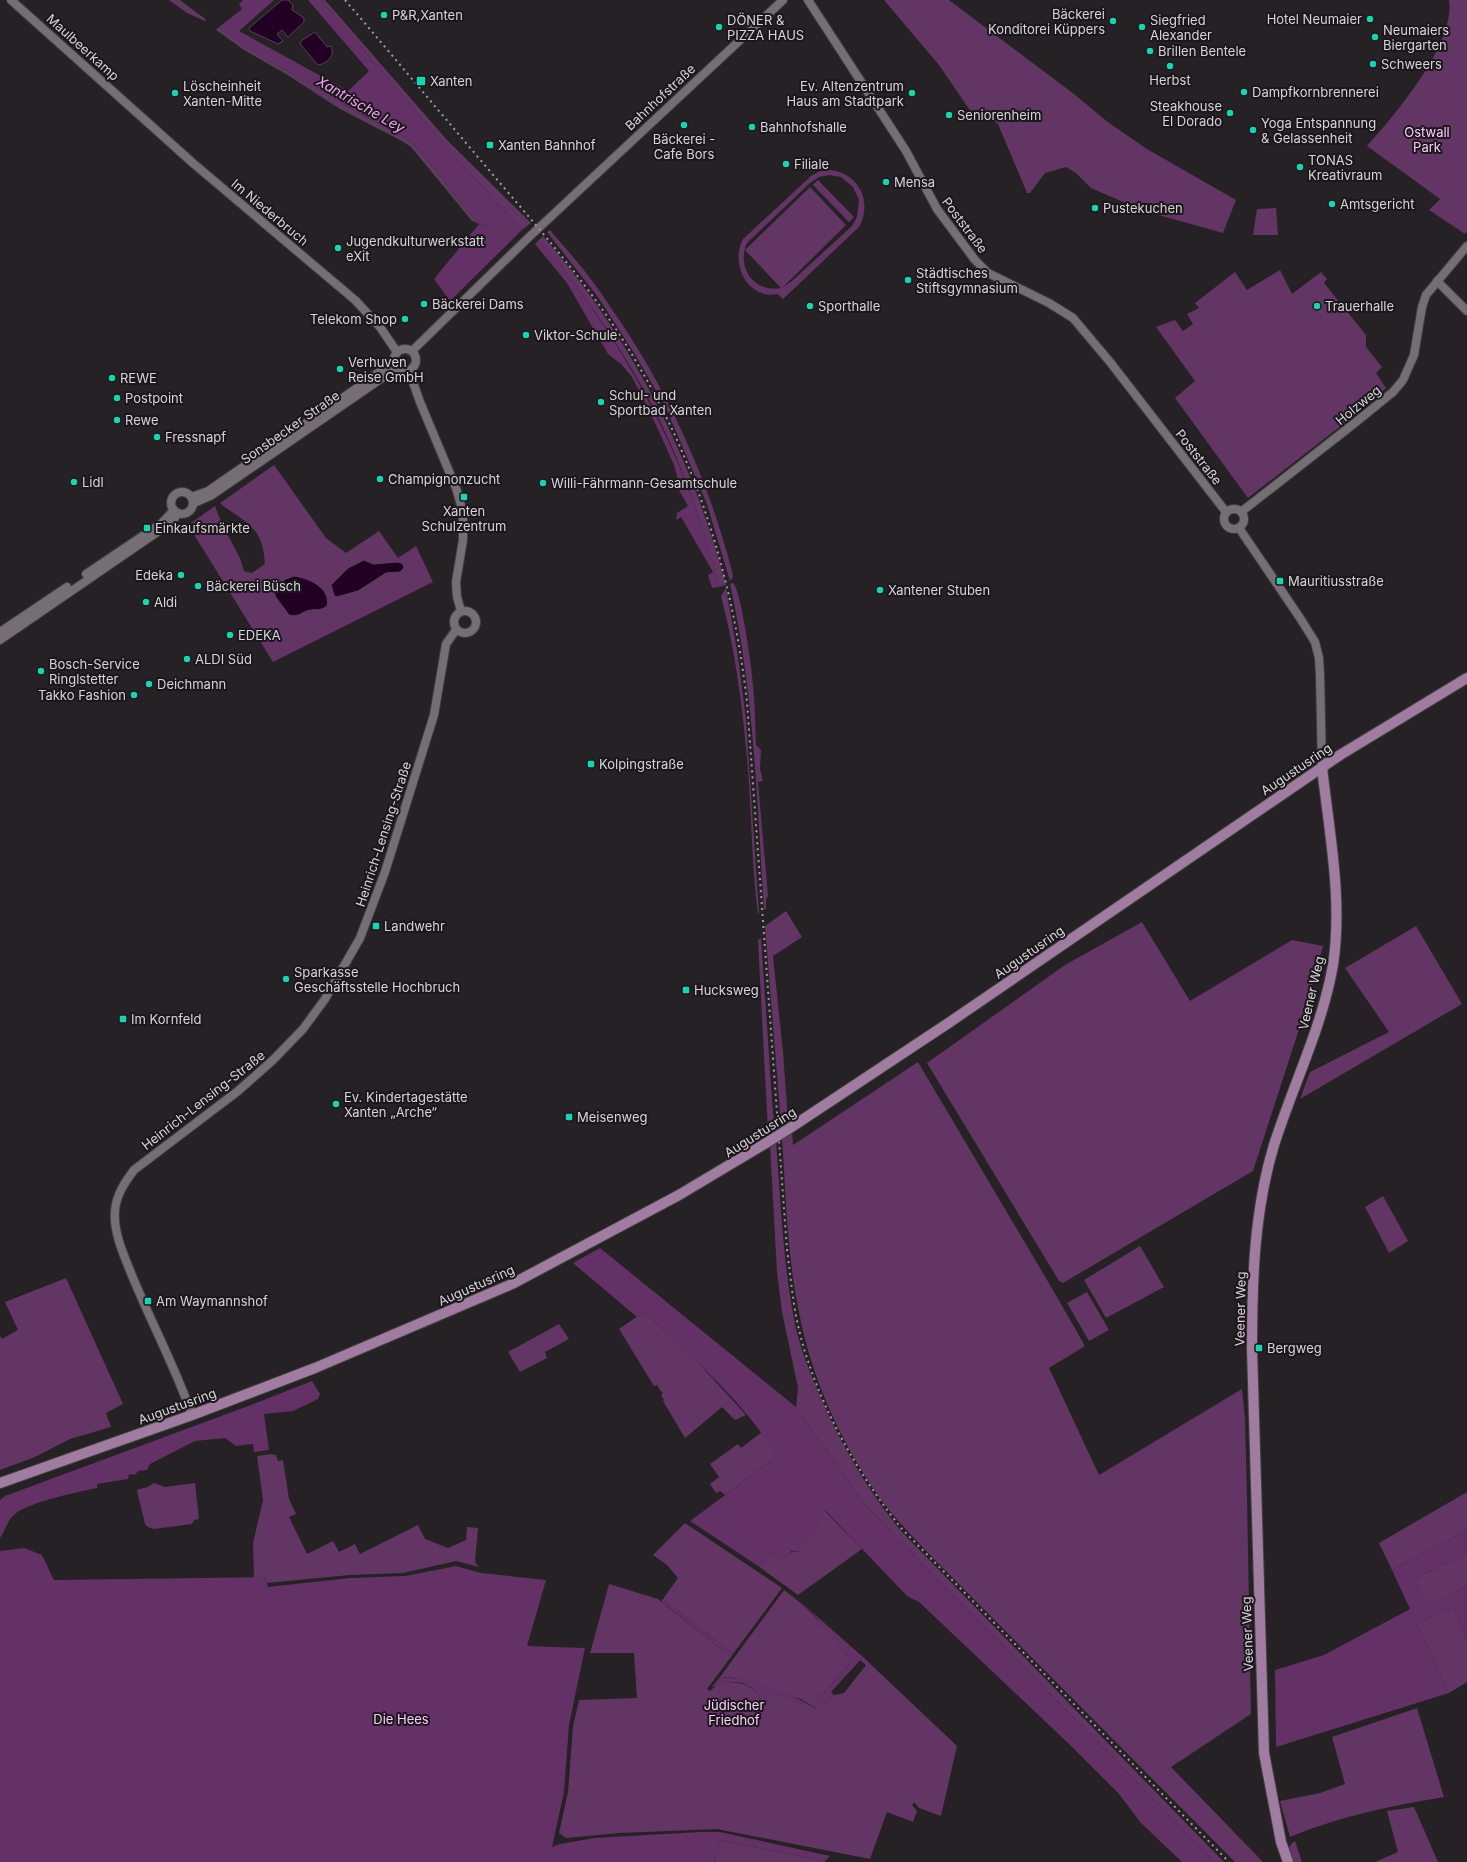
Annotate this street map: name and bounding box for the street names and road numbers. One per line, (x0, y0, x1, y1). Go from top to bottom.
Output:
street label: Maulbeerkamp (44, 10, 123, 84)
street label: Bahnhofstraße (622, 60, 698, 134)
street label: Im Niederbruch (228, 175, 312, 249)
street label: Poststraße (939, 194, 991, 256)
street label: Holzweg (1332, 382, 1384, 428)
street label: Sonsbecker Straße (237, 387, 343, 467)
street label: Poststraße (1172, 426, 1226, 488)
street label: Augustusring (1258, 739, 1334, 799)
street label: Heinrich-Lensing-Straße (352, 759, 414, 909)
street label: Augustusring (991, 922, 1067, 982)
street label: Veener Weg (1295, 955, 1327, 1031)
street label: Heinrich-Lensing-Straße (138, 1047, 268, 1153)
street label: Augustusring (721, 1104, 799, 1160)
street label: Augustusring (435, 1261, 517, 1309)
street label: Veener Weg (1231, 1271, 1249, 1347)
street label: Augustusring (136, 1384, 218, 1428)
street label: Veener Weg (1238, 1596, 1256, 1672)

